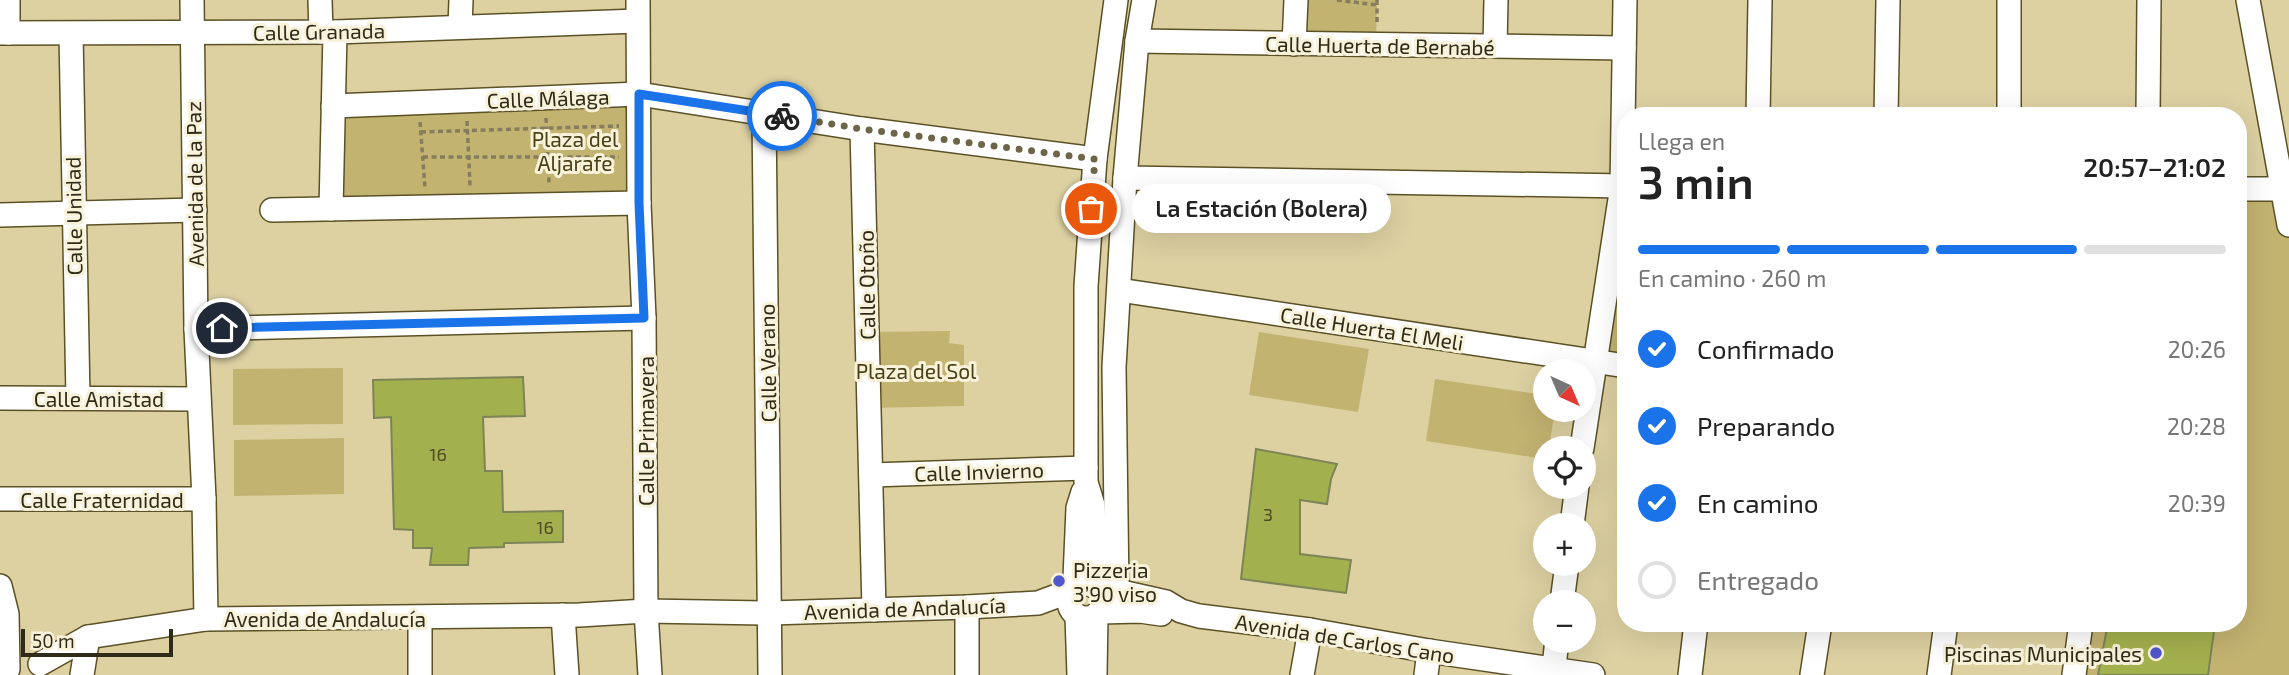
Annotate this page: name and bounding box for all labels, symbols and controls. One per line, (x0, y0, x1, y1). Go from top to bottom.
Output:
street label: Calle Granada (253, 17, 385, 45)
street label: Calle Huerta de Bernabé (1265, 30, 1495, 60)
courier (747, 81, 817, 151)
street label: Calle Málaga (486, 83, 610, 113)
icon: bike (763, 97, 801, 135)
street label: Avenida de la Paz (180, 101, 208, 267)
park label: Plaza del Aljarafe (532, 126, 619, 176)
text: Llega en (1638, 127, 1725, 155)
text: 20:57–21:02 (2083, 151, 2226, 182)
text: 3 min (1638, 153, 1754, 208)
street label: Calle Unidad (59, 156, 87, 276)
pin (1061, 179, 1121, 239)
callout: La Estación (Bolera) (1133, 184, 1392, 234)
icon: bag (1072, 190, 1110, 228)
text: La Estación (Bolera) (1155, 194, 1368, 222)
street label: Calle Otoño (853, 230, 879, 340)
text: En camino · 260 m (1638, 264, 1826, 292)
pin (192, 298, 252, 358)
street label: Calle Huerta El Meli (1279, 301, 1465, 355)
street label: Calle Verano (753, 303, 781, 423)
icon: home (203, 309, 241, 347)
icon: check (1638, 330, 1676, 368)
text: Confirmado (1697, 333, 1835, 364)
text: 20:26 (2168, 335, 2226, 363)
street label: Calle Primavera (633, 356, 658, 506)
park label: Plaza del Sol (856, 358, 977, 383)
north arrow (1533, 359, 1596, 422)
map controls (1533, 359, 1596, 653)
street label: Calle Amistad (34, 386, 164, 411)
icon: check (1638, 407, 1676, 445)
text: Preparando (1697, 410, 1835, 441)
text: 20:28 (2167, 412, 2226, 440)
button: locate (1533, 436, 1596, 499)
house number: 16 (429, 443, 447, 465)
street label: Calle Invierno (914, 456, 1044, 486)
icon: check (1638, 484, 1676, 522)
street label: Calle Fraternidad (20, 487, 184, 512)
text: En camino (1697, 487, 1819, 518)
text: 20:39 (2168, 489, 2226, 517)
house number: 3 (1263, 503, 1273, 525)
button: + (1533, 513, 1596, 576)
house number: 16 (536, 516, 554, 538)
place label: Pizzeria 3’90 viso (1073, 557, 1157, 606)
text: Entregado (1697, 564, 1819, 595)
marker: Pizzeria 3’90 viso (1051, 573, 1067, 589)
button: − (1533, 590, 1596, 653)
street label: Avenida de Andalucía (804, 592, 1006, 624)
street label: Avenida de Andalucía (224, 606, 426, 631)
street label: Avenida de Carlos Cano (1234, 608, 1456, 668)
scale bar (21, 626, 173, 658)
text: 50 m (32, 629, 75, 652)
place label: Piscinas Municipales (1944, 641, 2142, 666)
marker: Piscinas Municipales (2148, 645, 2164, 661)

